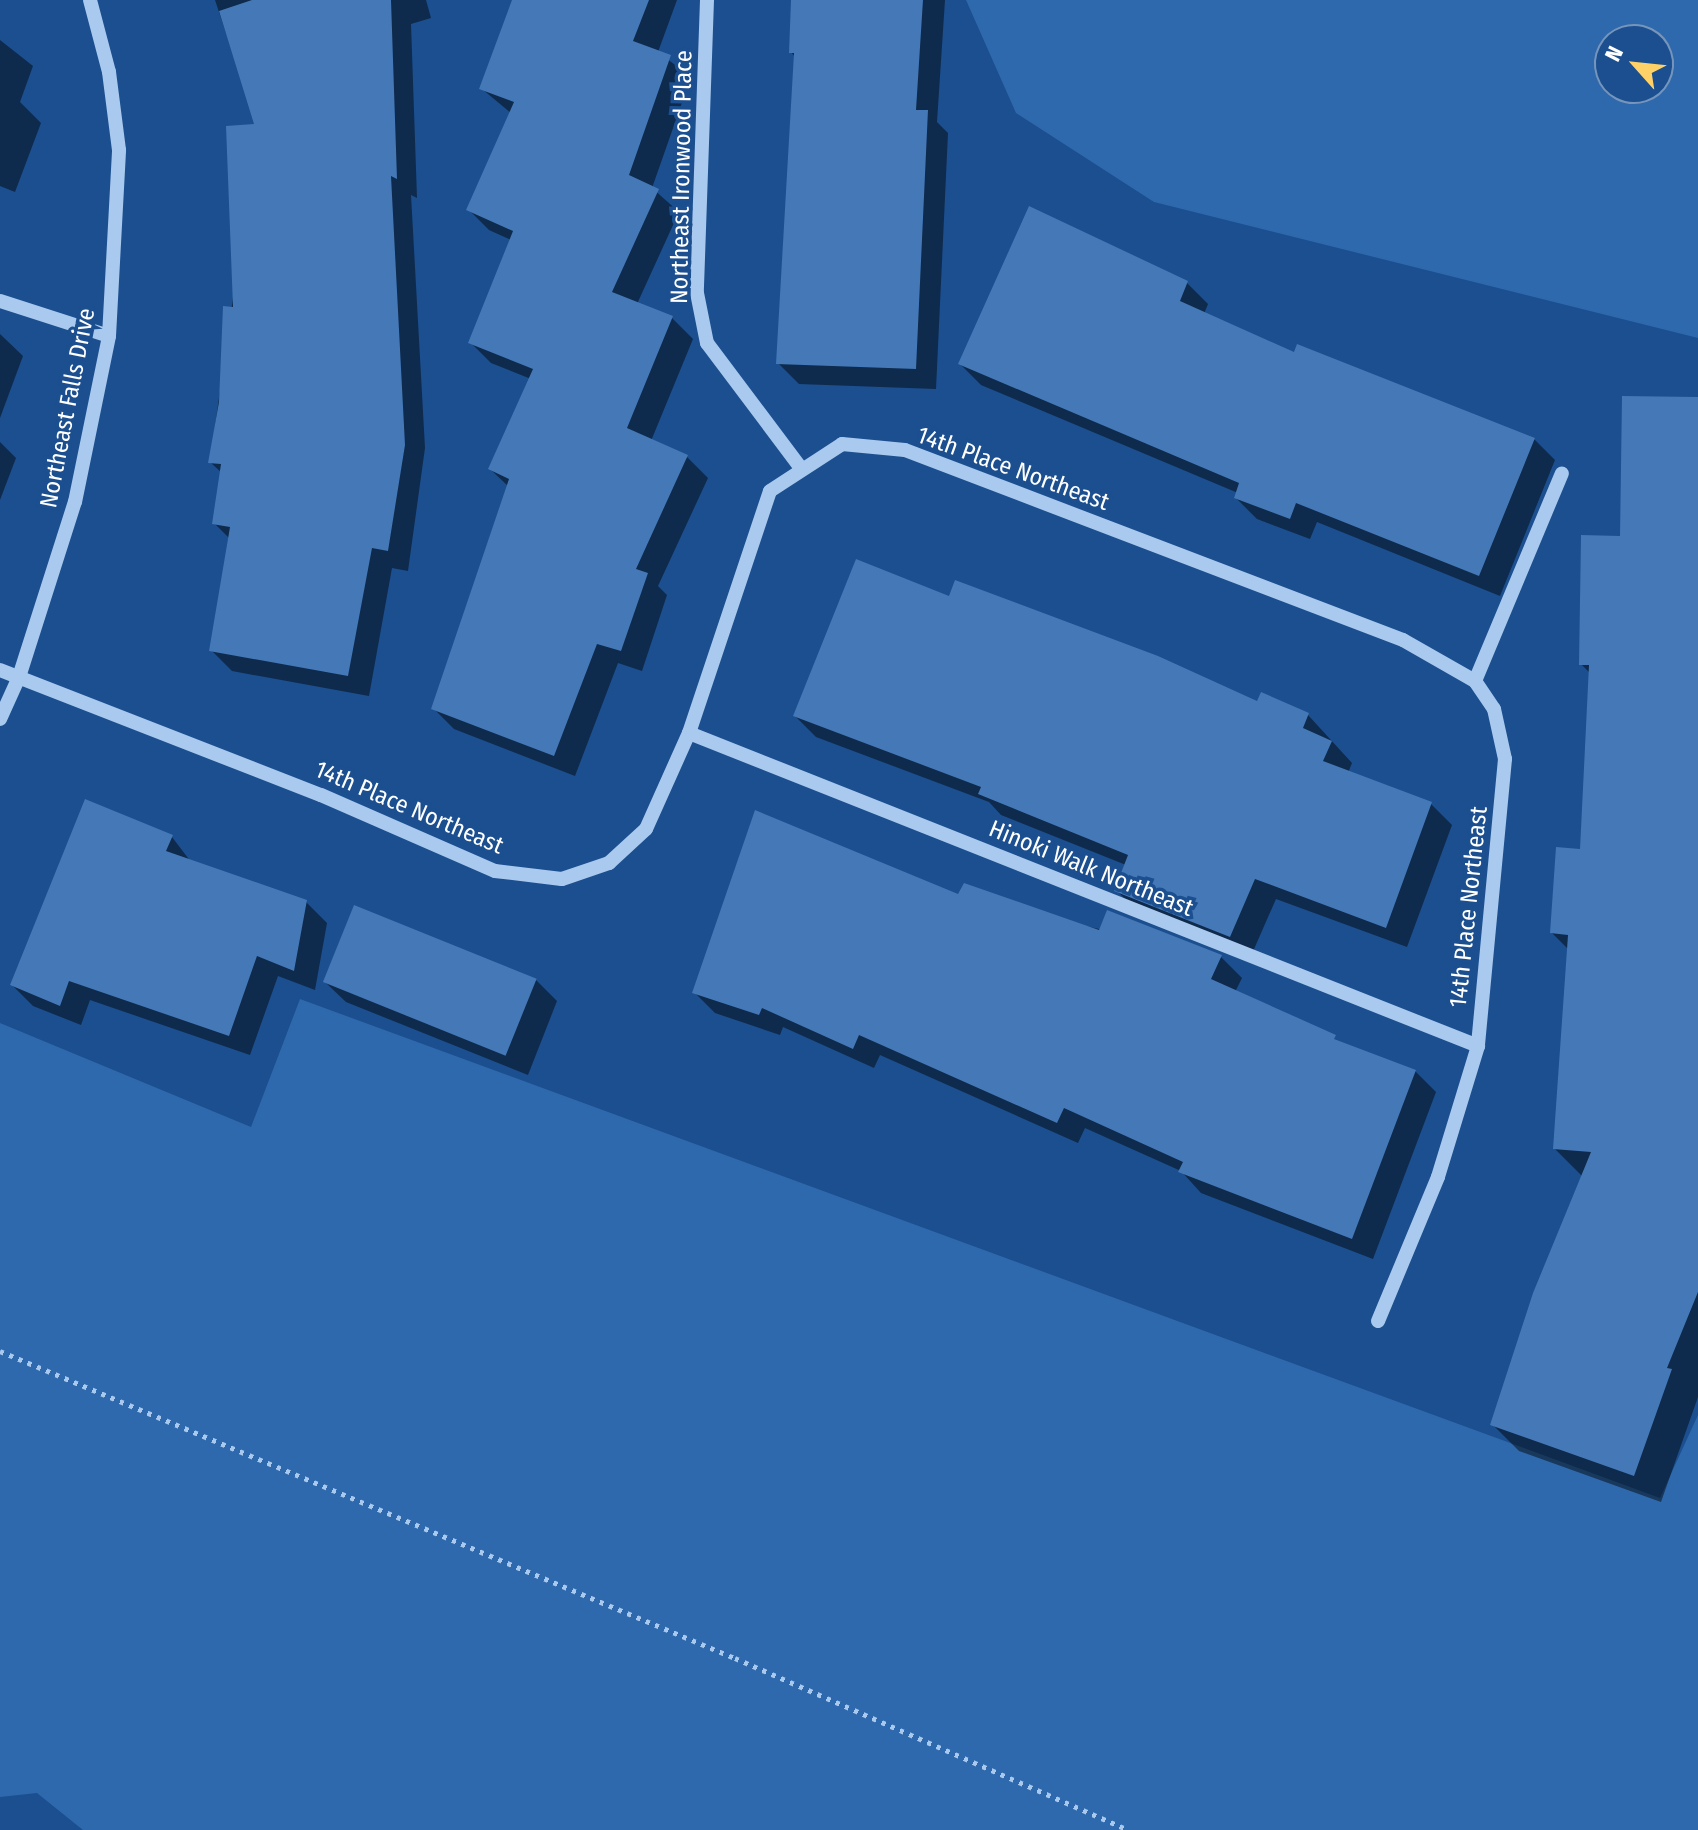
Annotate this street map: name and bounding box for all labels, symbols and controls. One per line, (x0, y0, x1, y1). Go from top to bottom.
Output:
north arrow (1594, 24, 1674, 104)
text: N (1599, 42, 1629, 66)
street label: Northeast Ironwood Place (665, 50, 699, 304)
street label: Northeast Falls Drive (34, 306, 102, 510)
street label: 14th Place Northeast (913, 421, 1113, 517)
street label: 14th Place Northeast (310, 755, 508, 861)
street label: 14th Place Northeast (1444, 805, 1494, 1009)
street label: Hinoki Walk Northeast (985, 815, 1197, 923)

